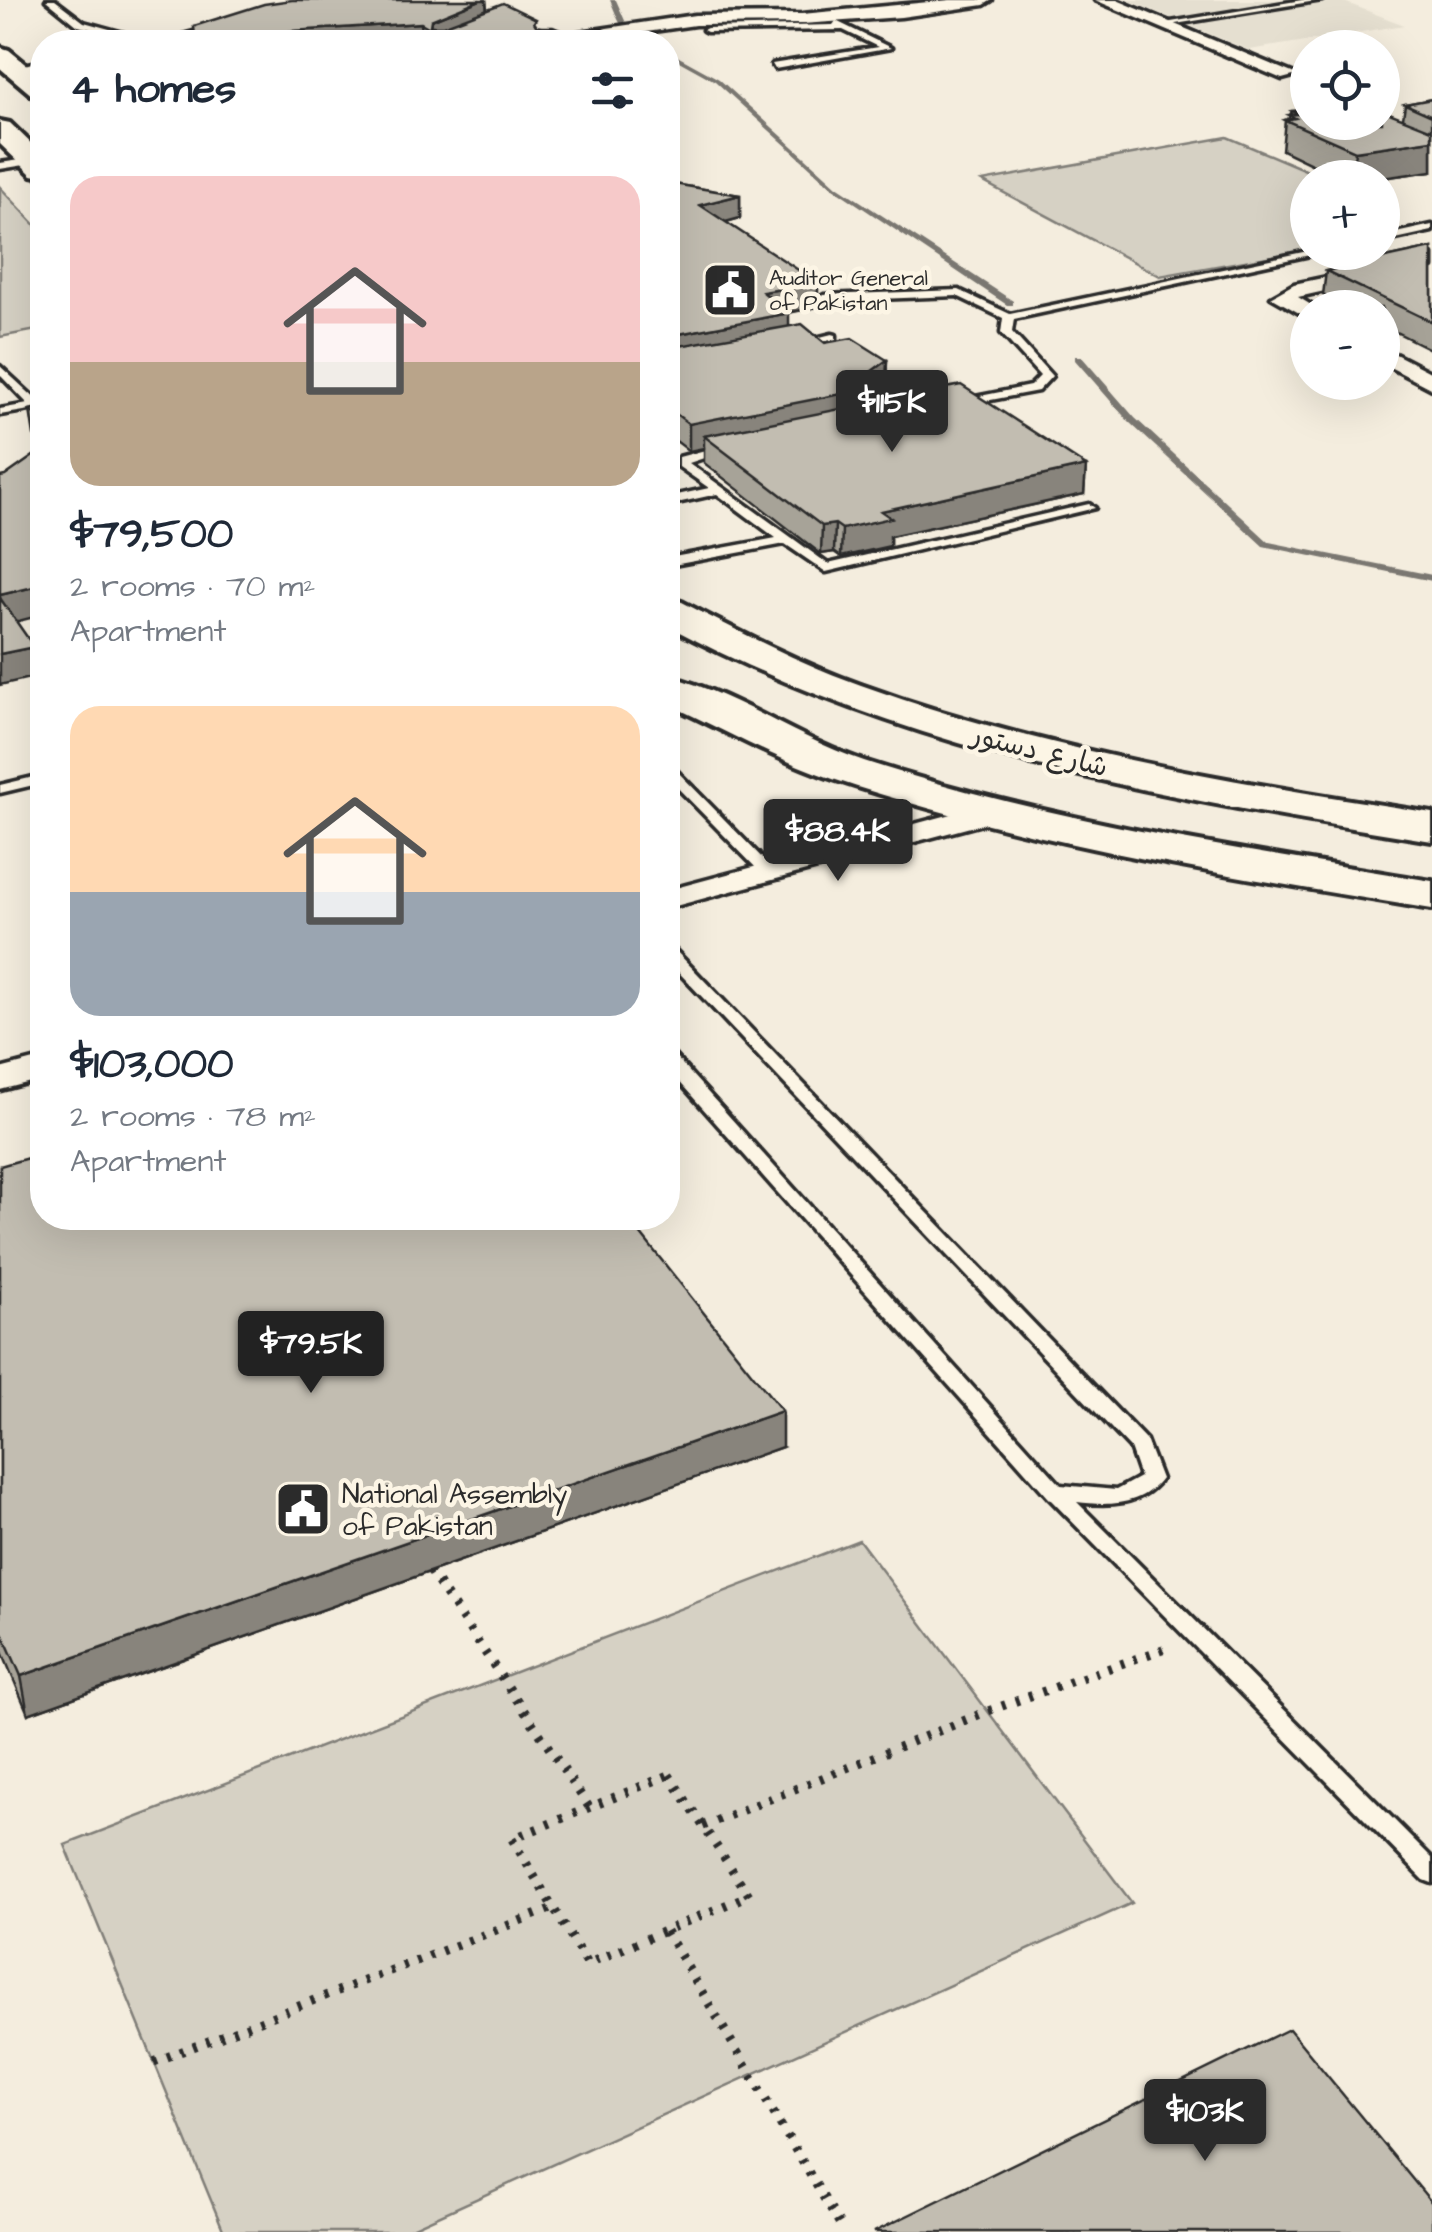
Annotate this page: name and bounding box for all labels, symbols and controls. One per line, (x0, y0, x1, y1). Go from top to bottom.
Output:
map controls (1290, 30, 1400, 400)
button: locate (1290, 30, 1400, 140)
text: 4 homes (70, 61, 236, 119)
icon: filters (585, 63, 640, 118)
button: + (1290, 160, 1400, 270)
icon: home (265, 241, 445, 421)
public building icon: Auditor General of Pakistan (700, 260, 760, 320)
place label: Auditor General of Pakistan (769, 263, 928, 319)
button: − (1290, 290, 1400, 400)
pin: $115K (822, 370, 962, 455)
text: $115K (858, 380, 926, 425)
text: $79,500 (70, 506, 233, 564)
text: 2 rooms · 70 m² (70, 564, 315, 609)
text: Apartment (70, 609, 226, 654)
street label: شارع دستور (965, 715, 1112, 787)
icon: home (265, 771, 445, 951)
pin: $88.4K (757, 799, 919, 884)
text: $88.4K (786, 809, 890, 854)
text: $103,000 (70, 1036, 234, 1094)
text: 2 rooms · 78 m² (70, 1094, 316, 1139)
text: Apartment (70, 1139, 226, 1184)
pin: $79.5K (230, 1311, 392, 1396)
text: $79.5K (260, 1321, 362, 1366)
place label: National Assembly of Pakistan (342, 1475, 567, 1546)
public building icon: National Assembly of Pakistan (273, 1479, 333, 1539)
pin: $103K (1135, 2079, 1275, 2164)
text: $103K (1166, 2089, 1244, 2134)

